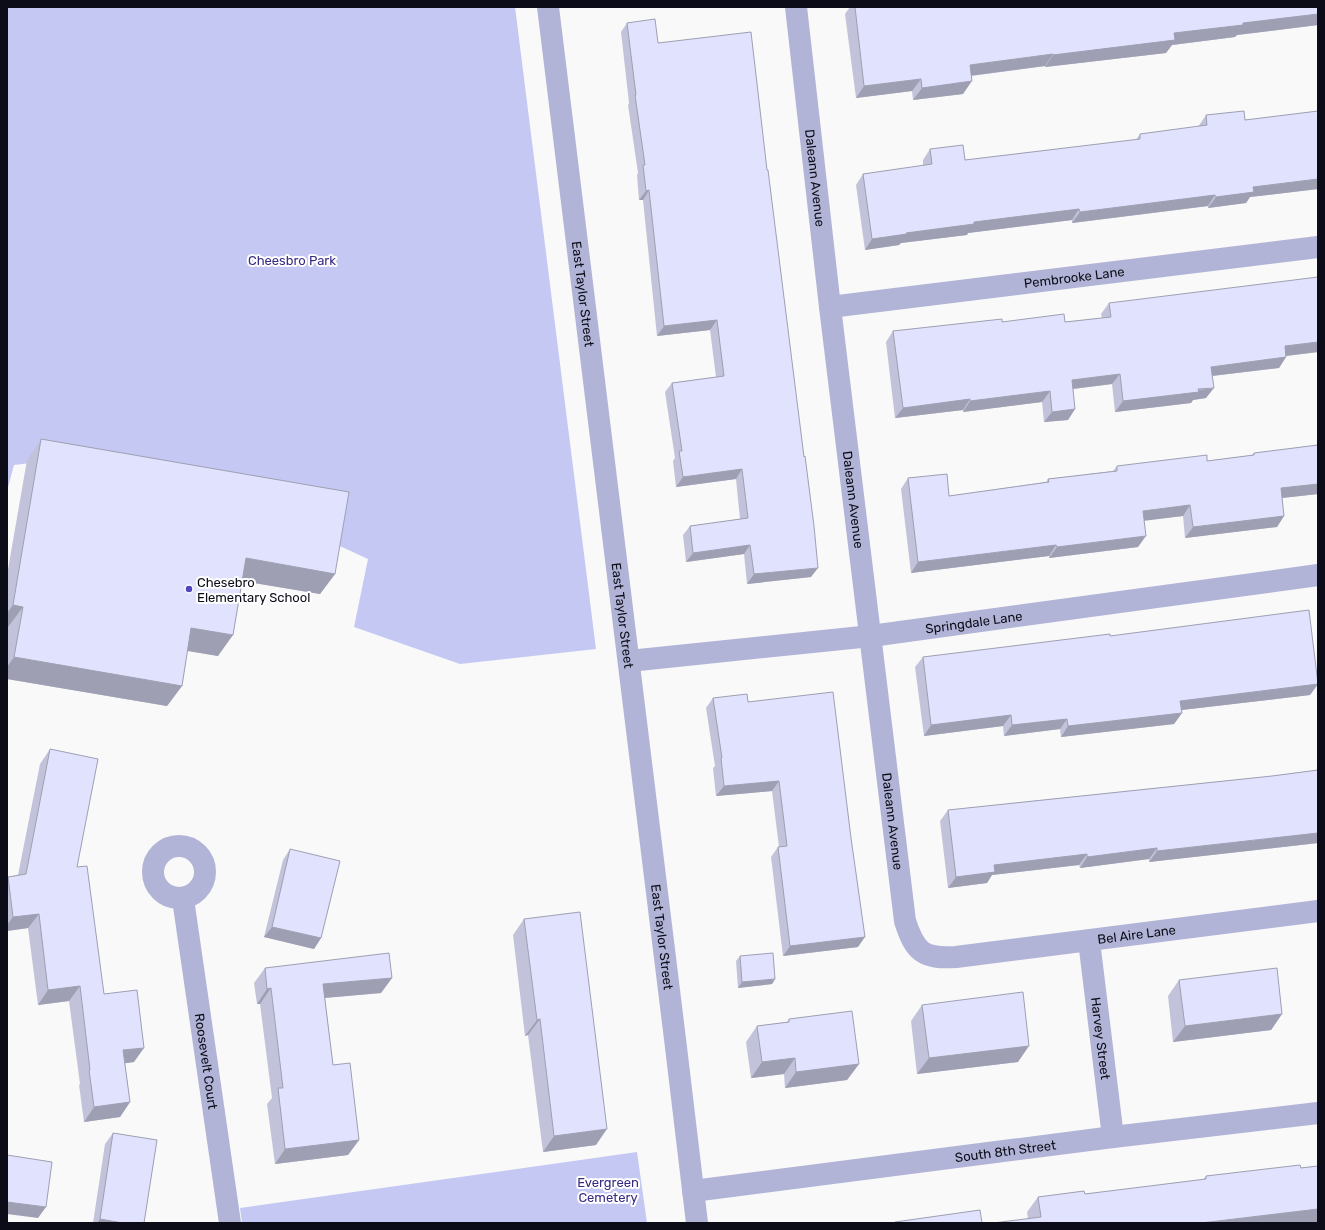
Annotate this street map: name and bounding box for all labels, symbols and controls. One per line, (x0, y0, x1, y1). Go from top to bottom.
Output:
street label: Daleann Avenue (802, 128, 828, 227)
street label: East Taylor Street (569, 240, 597, 348)
park label: Cheesbro Park (248, 253, 336, 268)
street label: Pembrooke Lane (1023, 263, 1125, 291)
street label: Daleann Avenue (840, 450, 867, 549)
street label: East Taylor Street (609, 562, 637, 669)
place label: Chesebro Elementary School (197, 575, 310, 605)
marker: Chesebro Elementary School (184, 584, 194, 594)
street label: Springdale Lane (924, 608, 1023, 636)
street label: Daleann Avenue (879, 772, 906, 871)
street label: East Taylor Street (649, 883, 676, 991)
street label: Bel Aire Lane (1097, 922, 1177, 946)
street label: Harvey Street (1088, 996, 1113, 1080)
street label: Roosevelt Court (192, 1012, 221, 1110)
street label: South 8th Street (954, 1137, 1057, 1165)
park label: Evergreen Cemetery (577, 1175, 639, 1205)

